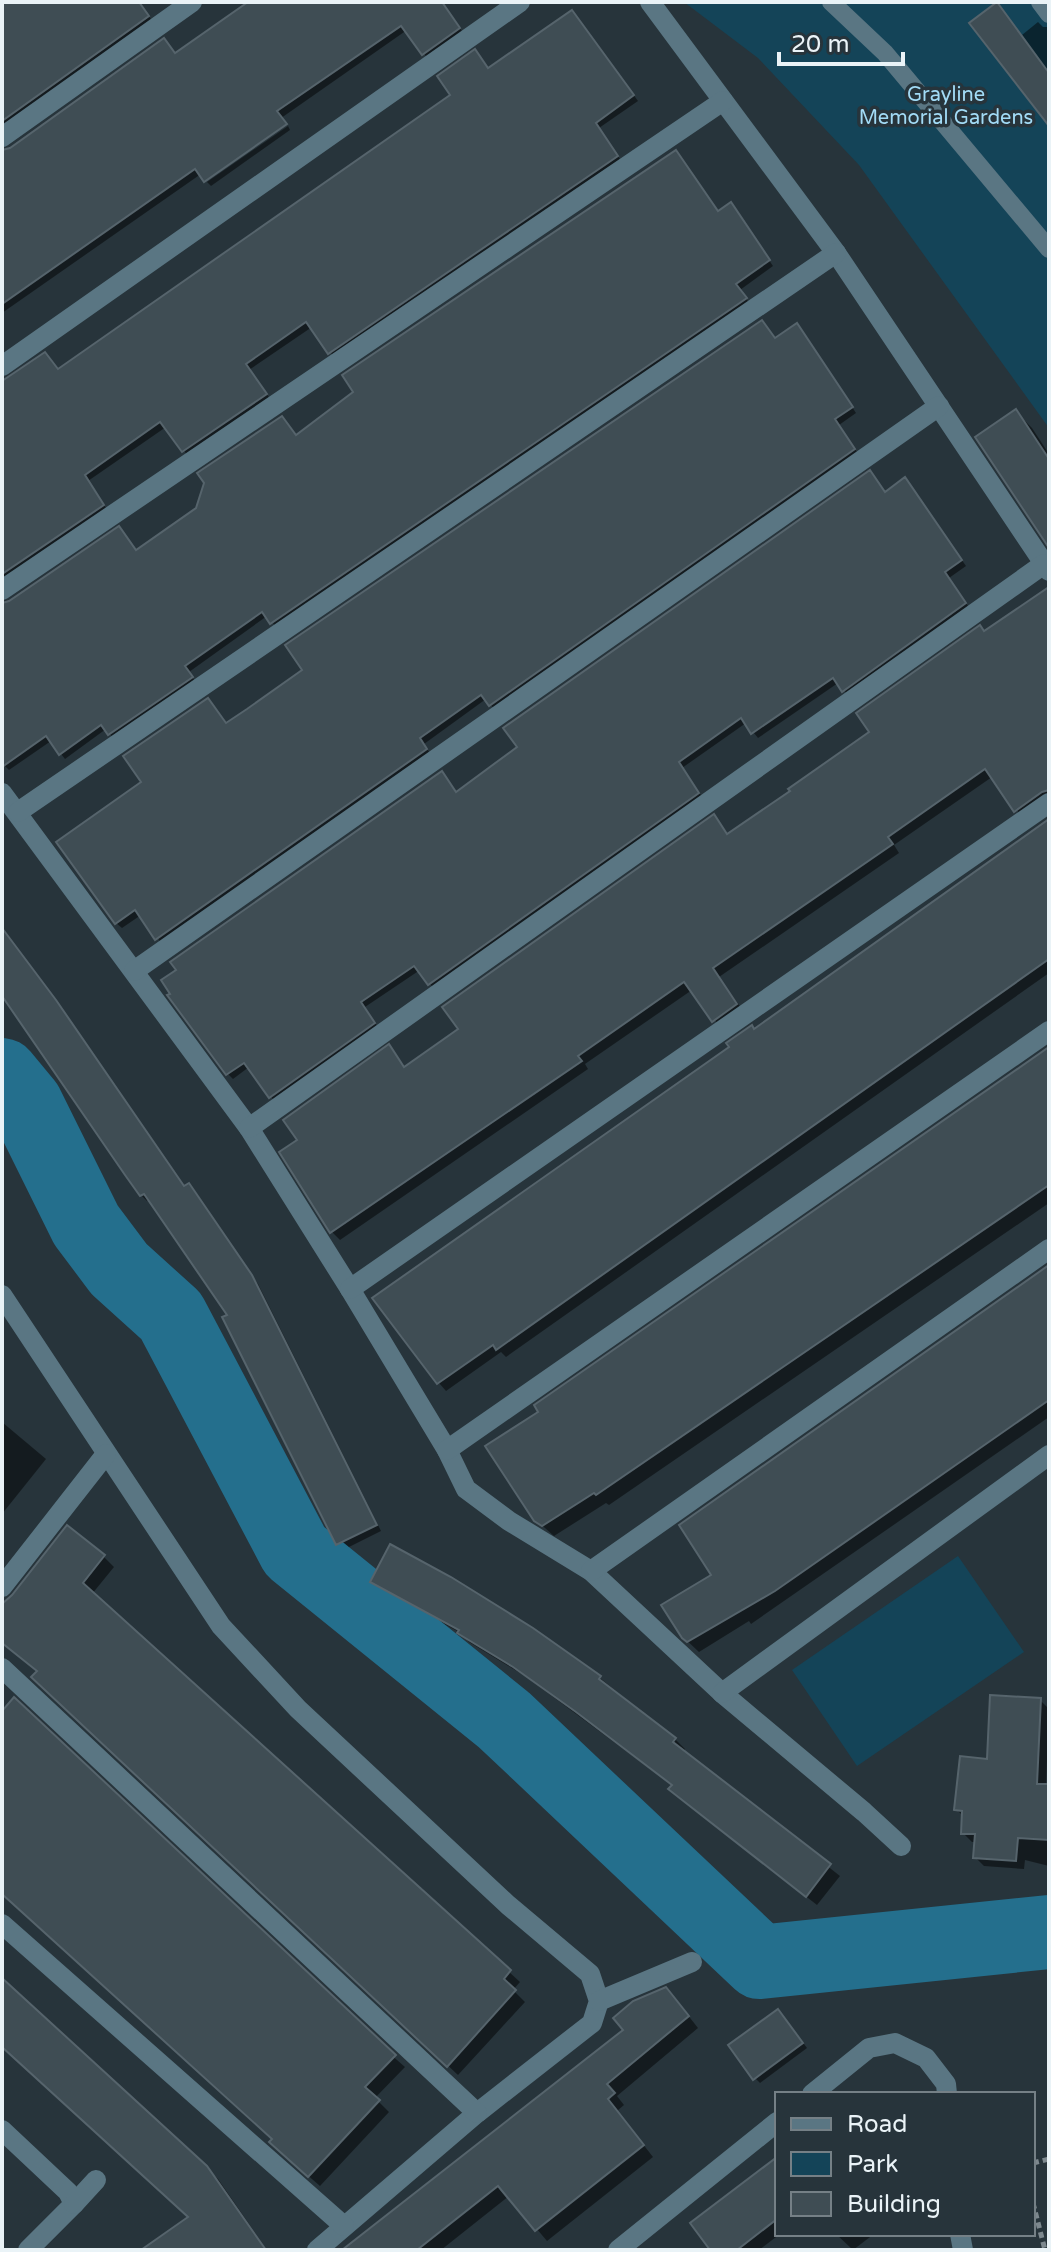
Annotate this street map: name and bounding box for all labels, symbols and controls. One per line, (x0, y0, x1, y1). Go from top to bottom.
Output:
scale bar (779, 16, 903, 66)
text: 20 m (791, 30, 849, 59)
park label: Grayline Memorial Gardens (859, 83, 1033, 130)
legend (775, 2092, 1035, 2236)
text: Road (847, 2110, 907, 2139)
text: Park (847, 2150, 898, 2179)
text: Building (847, 2190, 941, 2219)

